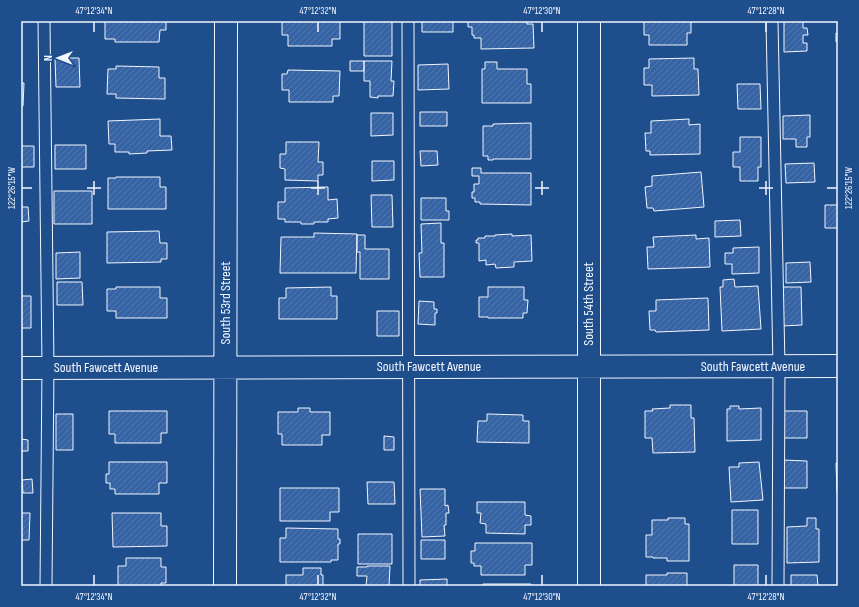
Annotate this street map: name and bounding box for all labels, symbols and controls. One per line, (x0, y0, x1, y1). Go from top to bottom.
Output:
text: 47°12'34"N (75, 5, 113, 17)
text: 47°12'32"N (299, 5, 337, 17)
text: 47°12'30"N (523, 5, 561, 17)
text: 47°12'28"N (747, 5, 785, 17)
north arrow (38, 38, 78, 78)
text: N (42, 55, 55, 61)
text: 122°26'15"W (6, 167, 18, 209)
text: 122°26'15"W (843, 167, 855, 209)
street label: South 53rd Street (217, 261, 234, 345)
street label: South 54th Street (580, 262, 597, 346)
street label: South Fawcett Avenue (377, 358, 481, 375)
street label: South Fawcett Avenue (701, 358, 805, 375)
street label: South Fawcett Avenue (54, 359, 158, 376)
text: 47°12'34"N (75, 591, 113, 603)
text: 47°12'32"N (299, 591, 337, 603)
text: 47°12'30"N (523, 591, 561, 603)
text: 47°12'28"N (747, 591, 785, 603)

